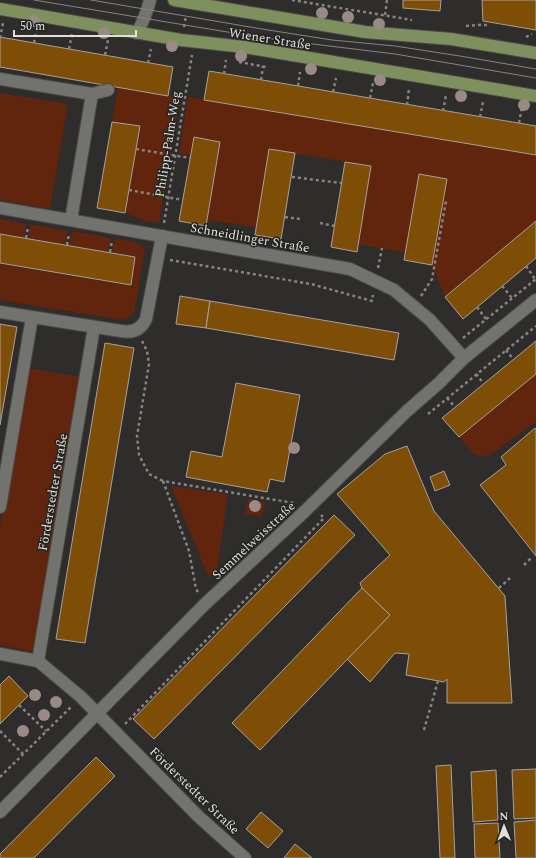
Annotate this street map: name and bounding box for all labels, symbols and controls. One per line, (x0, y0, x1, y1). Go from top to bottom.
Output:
scale bar (14, 12, 136, 38)
text: 50 m (20, 17, 45, 36)
street label: Wiener Straße (227, 23, 312, 55)
street label: Philipp-Palm-Weg (150, 90, 186, 199)
street label: Schneidlinger Straße (189, 218, 311, 258)
street label: Förderstedter Straße (33, 432, 73, 553)
street label: Semmelweisstraße (208, 497, 300, 585)
street label: Förderstedter Straße (145, 742, 244, 839)
north arrow (484, 806, 524, 846)
text: N (499, 808, 508, 825)

